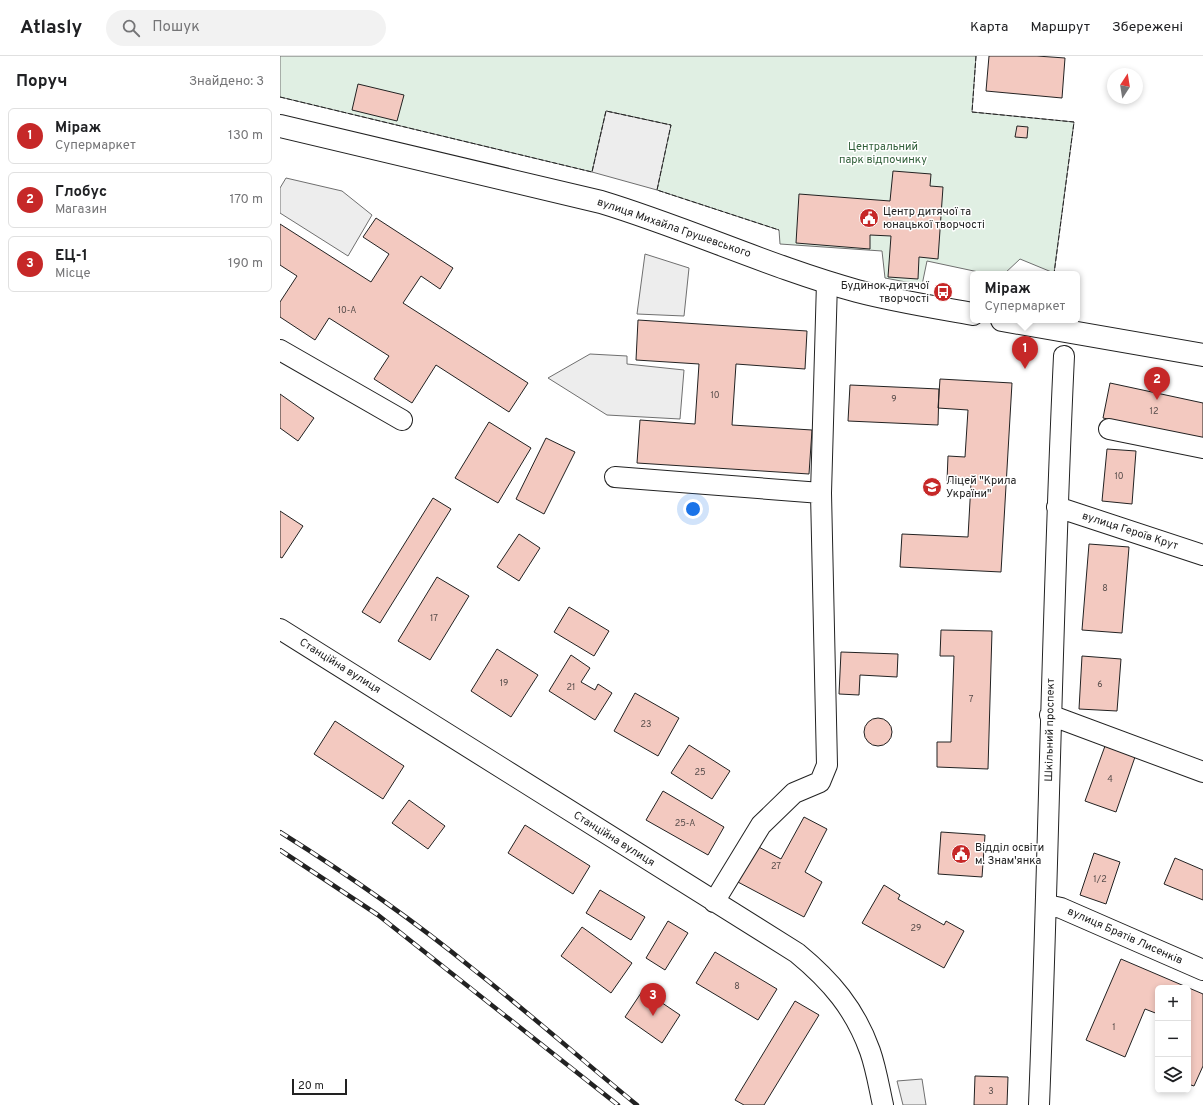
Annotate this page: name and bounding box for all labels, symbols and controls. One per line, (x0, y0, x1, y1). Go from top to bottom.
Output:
search box (106, 10, 386, 46)
text: Atlasly (20, 16, 82, 40)
icon: search (120, 17, 142, 39)
text: Пошук (152, 18, 200, 37)
text: Карта (970, 19, 1008, 36)
text: Маршрут (1030, 19, 1090, 36)
text: Збережені (1112, 19, 1183, 36)
north arrow (1107, 68, 1143, 104)
text: Поруч (16, 71, 68, 93)
text: Знайдено: 3 (189, 74, 264, 90)
text: Міраж (55, 119, 101, 138)
text: 1 (27, 128, 33, 144)
text: 130 m (228, 128, 263, 144)
text: Супермаркет (55, 138, 136, 154)
park label: Центральний парк відпочинку (839, 140, 927, 167)
text: Глобус (55, 183, 107, 202)
text: 2 (26, 192, 34, 208)
text: 170 m (229, 192, 263, 208)
street label: вулиця Михайла Грушевського (595, 195, 753, 261)
text: Магазин (55, 202, 107, 218)
place label: Центр дитячої та юнацької творчості (883, 205, 985, 232)
public building icon: Центр дитячої та юнацької творчості (858, 207, 880, 229)
text: ЕЦ-1 (55, 247, 88, 266)
text: 3 (26, 256, 34, 272)
text: 190 m (228, 256, 263, 272)
text: Місце (55, 266, 90, 282)
popup (970, 271, 1080, 323)
place label: Будинок дитячої творчості (841, 279, 929, 306)
text: Міраж (985, 280, 1031, 299)
bus stop icon: Будинок дитячої творчості (932, 281, 954, 303)
text: Супермаркет (985, 299, 1065, 315)
house number: 10-А (338, 305, 356, 316)
pin: 1 (1012, 336, 1038, 369)
pin: 2 (1144, 367, 1170, 400)
house number: 10 (710, 390, 720, 401)
house number: 9 (891, 394, 897, 405)
house number: 12 (1150, 406, 1158, 417)
house number: 10 (1114, 471, 1124, 482)
place label: Ліцей "Крила України" (946, 474, 1017, 501)
school or university icon: Ліцей "Крила України" (921, 476, 943, 498)
your location (683, 499, 703, 519)
street label: вулиця Героїв Крут (1080, 509, 1180, 553)
house number: 8 (1102, 583, 1108, 594)
house number: 17 (430, 613, 438, 624)
street label: Станційна вулиця (297, 635, 383, 697)
house number: 19 (500, 678, 508, 689)
street label: Шкільний проспект (1042, 678, 1058, 782)
house number: 6 (1097, 679, 1103, 690)
house number: 21 (567, 682, 575, 693)
house number: 7 (969, 694, 974, 705)
house number: 23 (641, 719, 651, 730)
house number: 25 (694, 767, 706, 778)
house number: 4 (1107, 774, 1113, 785)
street label: Станційна вулиця (571, 808, 657, 870)
house number: 25-А (675, 818, 695, 829)
place label: Відділ освіти м. Знам'янка (975, 841, 1044, 868)
public building icon: Відділ освіти м. Знам'янка (950, 843, 972, 865)
house number: 27 (771, 861, 781, 872)
house number: 1/2 (1093, 874, 1107, 885)
street label: вулиця Братів Лисенків (1065, 904, 1185, 968)
house number: 29 (911, 923, 921, 934)
house number: 8 (734, 981, 740, 992)
pin: 3 (640, 983, 666, 1016)
map controls (1155, 985, 1191, 1093)
button: + (1155, 985, 1191, 1021)
button: − (1155, 1021, 1191, 1057)
house number: 1 (1112, 1022, 1116, 1033)
button: layers (1155, 1057, 1191, 1093)
scale bar (292, 1077, 347, 1096)
text: 20 m (298, 1079, 324, 1093)
house number: 3 (988, 1086, 994, 1097)

